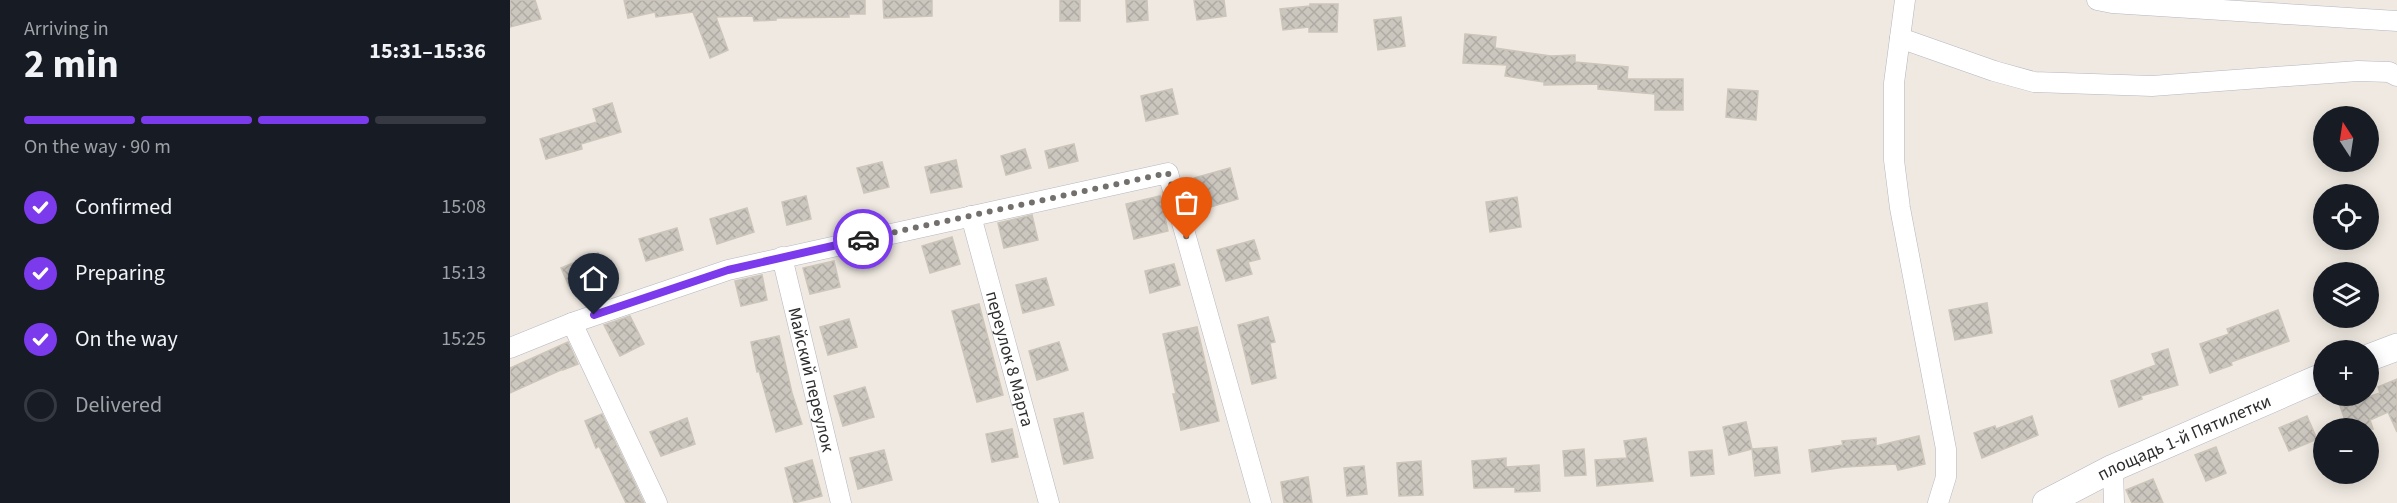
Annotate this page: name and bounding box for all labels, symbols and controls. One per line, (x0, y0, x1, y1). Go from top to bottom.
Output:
text: Arriving in (24, 15, 109, 43)
text: 15:31–15:36 (369, 35, 486, 67)
text: 2 min (24, 37, 119, 93)
north arrow (2313, 106, 2379, 172)
map controls (2313, 106, 2379, 484)
text: On the way · 90 m (24, 133, 171, 161)
pin (1161, 177, 1212, 239)
button: locate (2313, 184, 2379, 250)
icon: bag (1170, 186, 1203, 219)
icon: check (24, 191, 57, 224)
text: Confirmed (75, 191, 172, 223)
text: 15:08 (441, 193, 486, 221)
courier (833, 209, 893, 269)
icon: car (847, 223, 880, 256)
pin (568, 253, 619, 315)
icon: check (24, 257, 57, 290)
text: Preparing (75, 257, 165, 289)
text: 15:13 (441, 259, 486, 287)
icon: home (577, 262, 610, 295)
button: layers (2313, 262, 2379, 328)
street label: переулок 8 Марта (979, 288, 1040, 429)
street label: Майский переулок (782, 305, 841, 454)
icon: check (24, 323, 57, 356)
text: On the way (75, 323, 178, 355)
text: 15:25 (441, 325, 486, 353)
button: + (2313, 340, 2379, 406)
street label: площадь 1-й Пятилетки (2093, 388, 2275, 487)
text: Delivered (75, 389, 162, 421)
button: − (2313, 418, 2379, 484)

